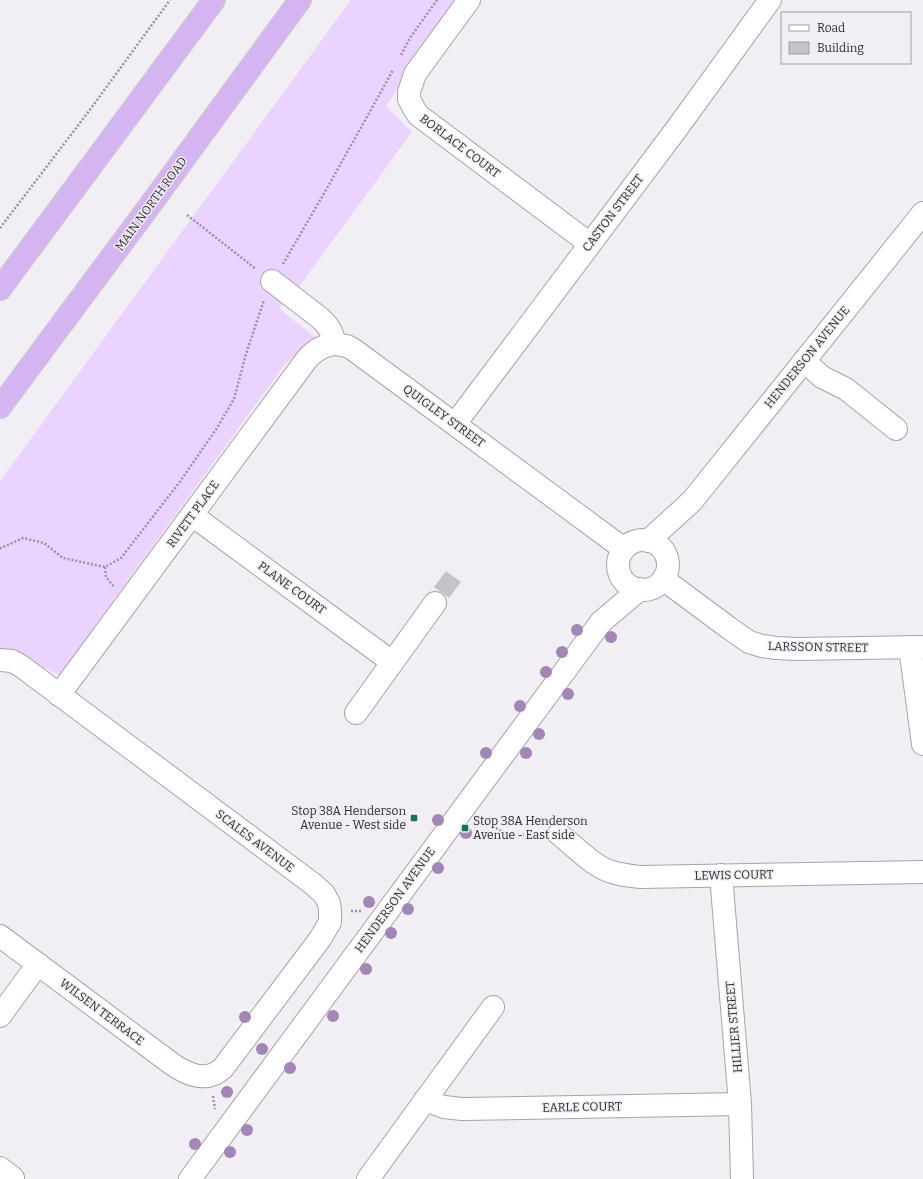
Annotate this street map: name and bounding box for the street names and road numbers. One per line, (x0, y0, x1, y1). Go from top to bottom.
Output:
street label: BORLACE COURT (417, 111, 503, 181)
street label: MAIN NORTH ROAD (112, 154, 190, 254)
street label: CASTON STREET (580, 172, 646, 254)
street label: HENDERSON AVENUE (762, 303, 852, 411)
street label: QUIGLEY STREET (400, 382, 488, 450)
street label: RIVETT PLACE (164, 478, 222, 550)
street label: PLANE COURT (255, 559, 329, 617)
street label: LARSSON STREET (768, 639, 868, 655)
street label: SCALES AVENUE (213, 807, 297, 875)
street label: HENDERSON AVENUE (352, 844, 438, 956)
street label: LEWIS COURT (694, 867, 774, 883)
street label: WILSEN TERRACE (57, 976, 147, 1048)
street label: HILLIER STREET (723, 981, 745, 1073)
street label: EARLE COURT (542, 1099, 622, 1115)

